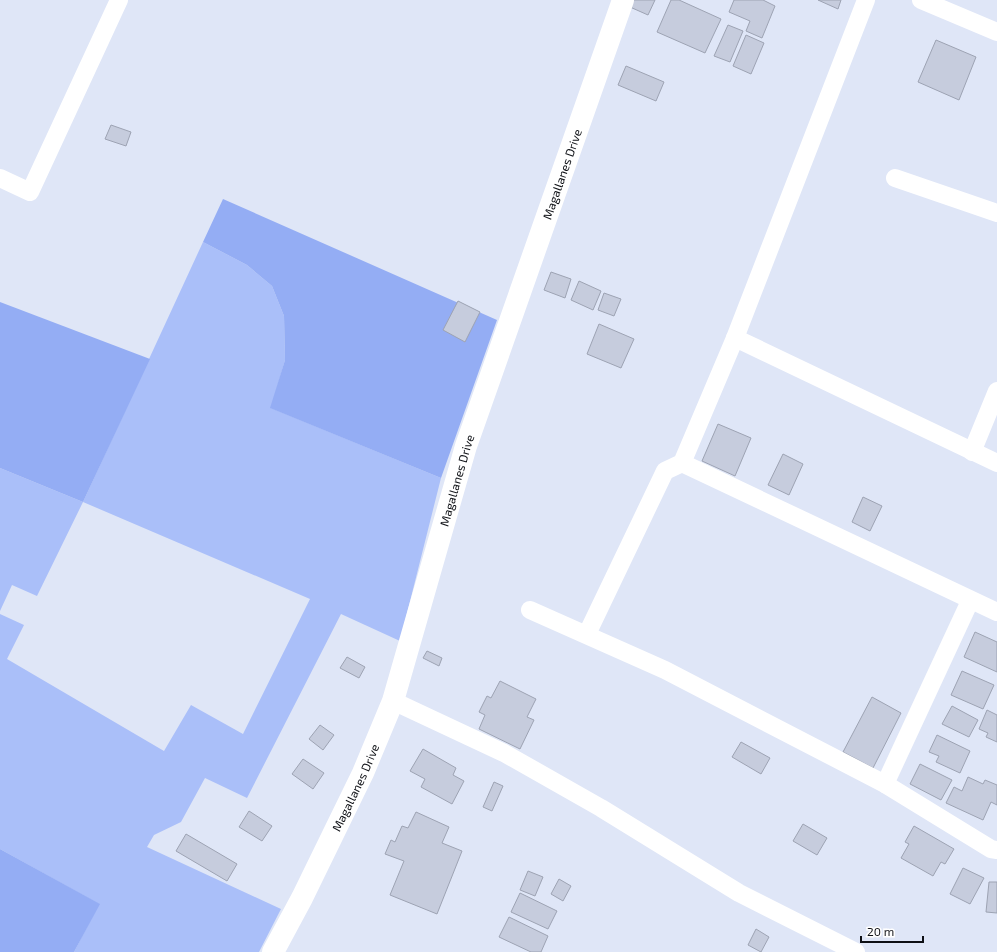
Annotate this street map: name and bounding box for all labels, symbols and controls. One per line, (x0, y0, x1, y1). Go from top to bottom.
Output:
street label: Magallanes Drive (539, 127, 584, 221)
street label: Magallanes Drive (436, 433, 477, 528)
street label: Magallanes Drive (329, 742, 381, 833)
scale bar (861, 918, 923, 944)
text: 20 m (867, 924, 894, 938)

